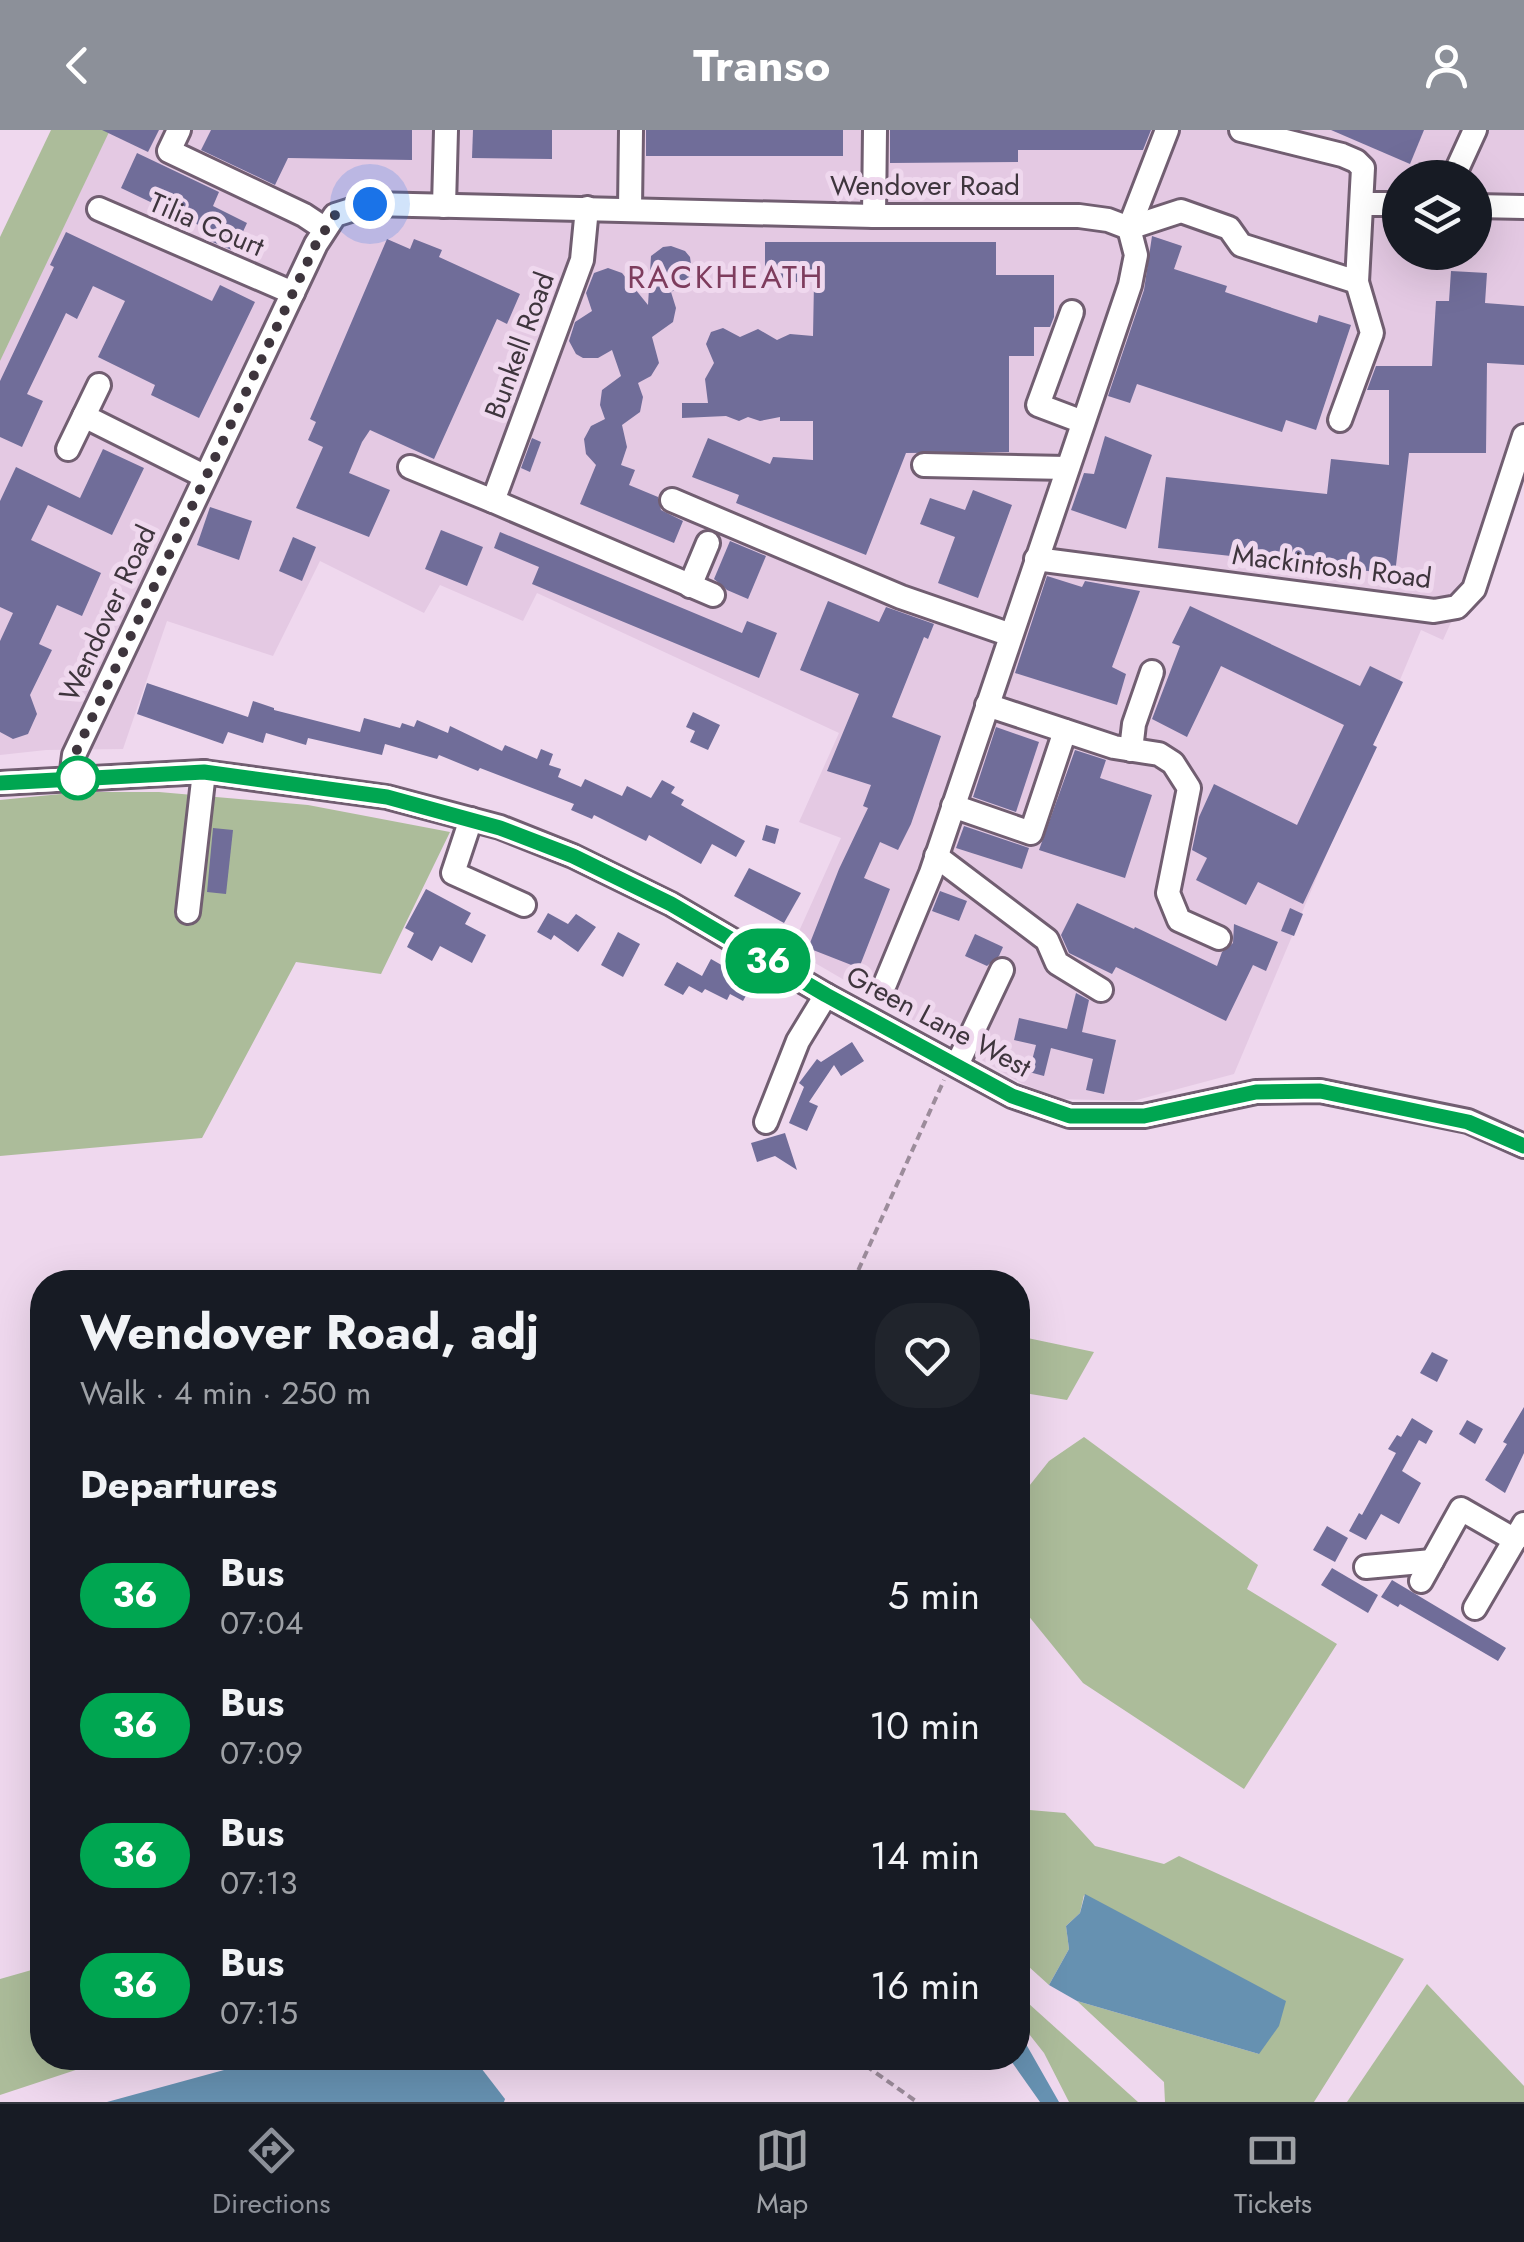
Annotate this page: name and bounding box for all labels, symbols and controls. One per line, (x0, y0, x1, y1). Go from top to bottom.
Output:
text: Transo (693, 33, 831, 98)
icon: back (50, 38, 105, 93)
icon: person (1419, 38, 1474, 93)
map controls (1382, 160, 1492, 270)
button: layers (1382, 160, 1492, 270)
street label: Wendover Road (830, 165, 1020, 206)
your location (345, 179, 395, 229)
street label: Tilia Court (143, 182, 271, 267)
district label: RACKHEATH (627, 254, 825, 300)
street label: Bunkell Road (474, 266, 565, 424)
street label: Wendover Road (49, 518, 166, 708)
street label: Mackintosh Road (1230, 534, 1434, 599)
unlabelled marker (57, 757, 99, 799)
line badge: 36 (723, 928, 813, 994)
text: 36 (745, 936, 791, 986)
street label: Green Lane West (839, 955, 1039, 1088)
text: Wendover Road, adj (80, 1298, 539, 1367)
button: heart (875, 1303, 980, 1408)
text: Walk · 4 min · 250 m (80, 1370, 371, 1416)
text: Departures (80, 1457, 277, 1512)
text: Bus (220, 1545, 284, 1600)
text: 5 min (888, 1568, 980, 1623)
text: 36 (112, 1570, 158, 1620)
text: 07:04 (220, 1600, 303, 1646)
text: Bus (220, 1675, 284, 1730)
text: 10 min (869, 1698, 980, 1753)
text: 36 (112, 1700, 158, 1750)
text: 07:09 (220, 1730, 303, 1776)
text: Bus (220, 1805, 284, 1860)
text: 14 min (870, 1828, 980, 1883)
text: 36 (112, 1830, 158, 1880)
text: 07:13 (220, 1860, 297, 1906)
text: Bus (220, 1935, 284, 1990)
text: 16 min (870, 1958, 980, 2013)
text: 36 (112, 1960, 158, 2010)
text: 07:15 (220, 1990, 298, 2036)
tab: Directions (212, 2123, 331, 2224)
tab: Map (755, 2123, 810, 2224)
tab: Tickets (1234, 2123, 1312, 2224)

